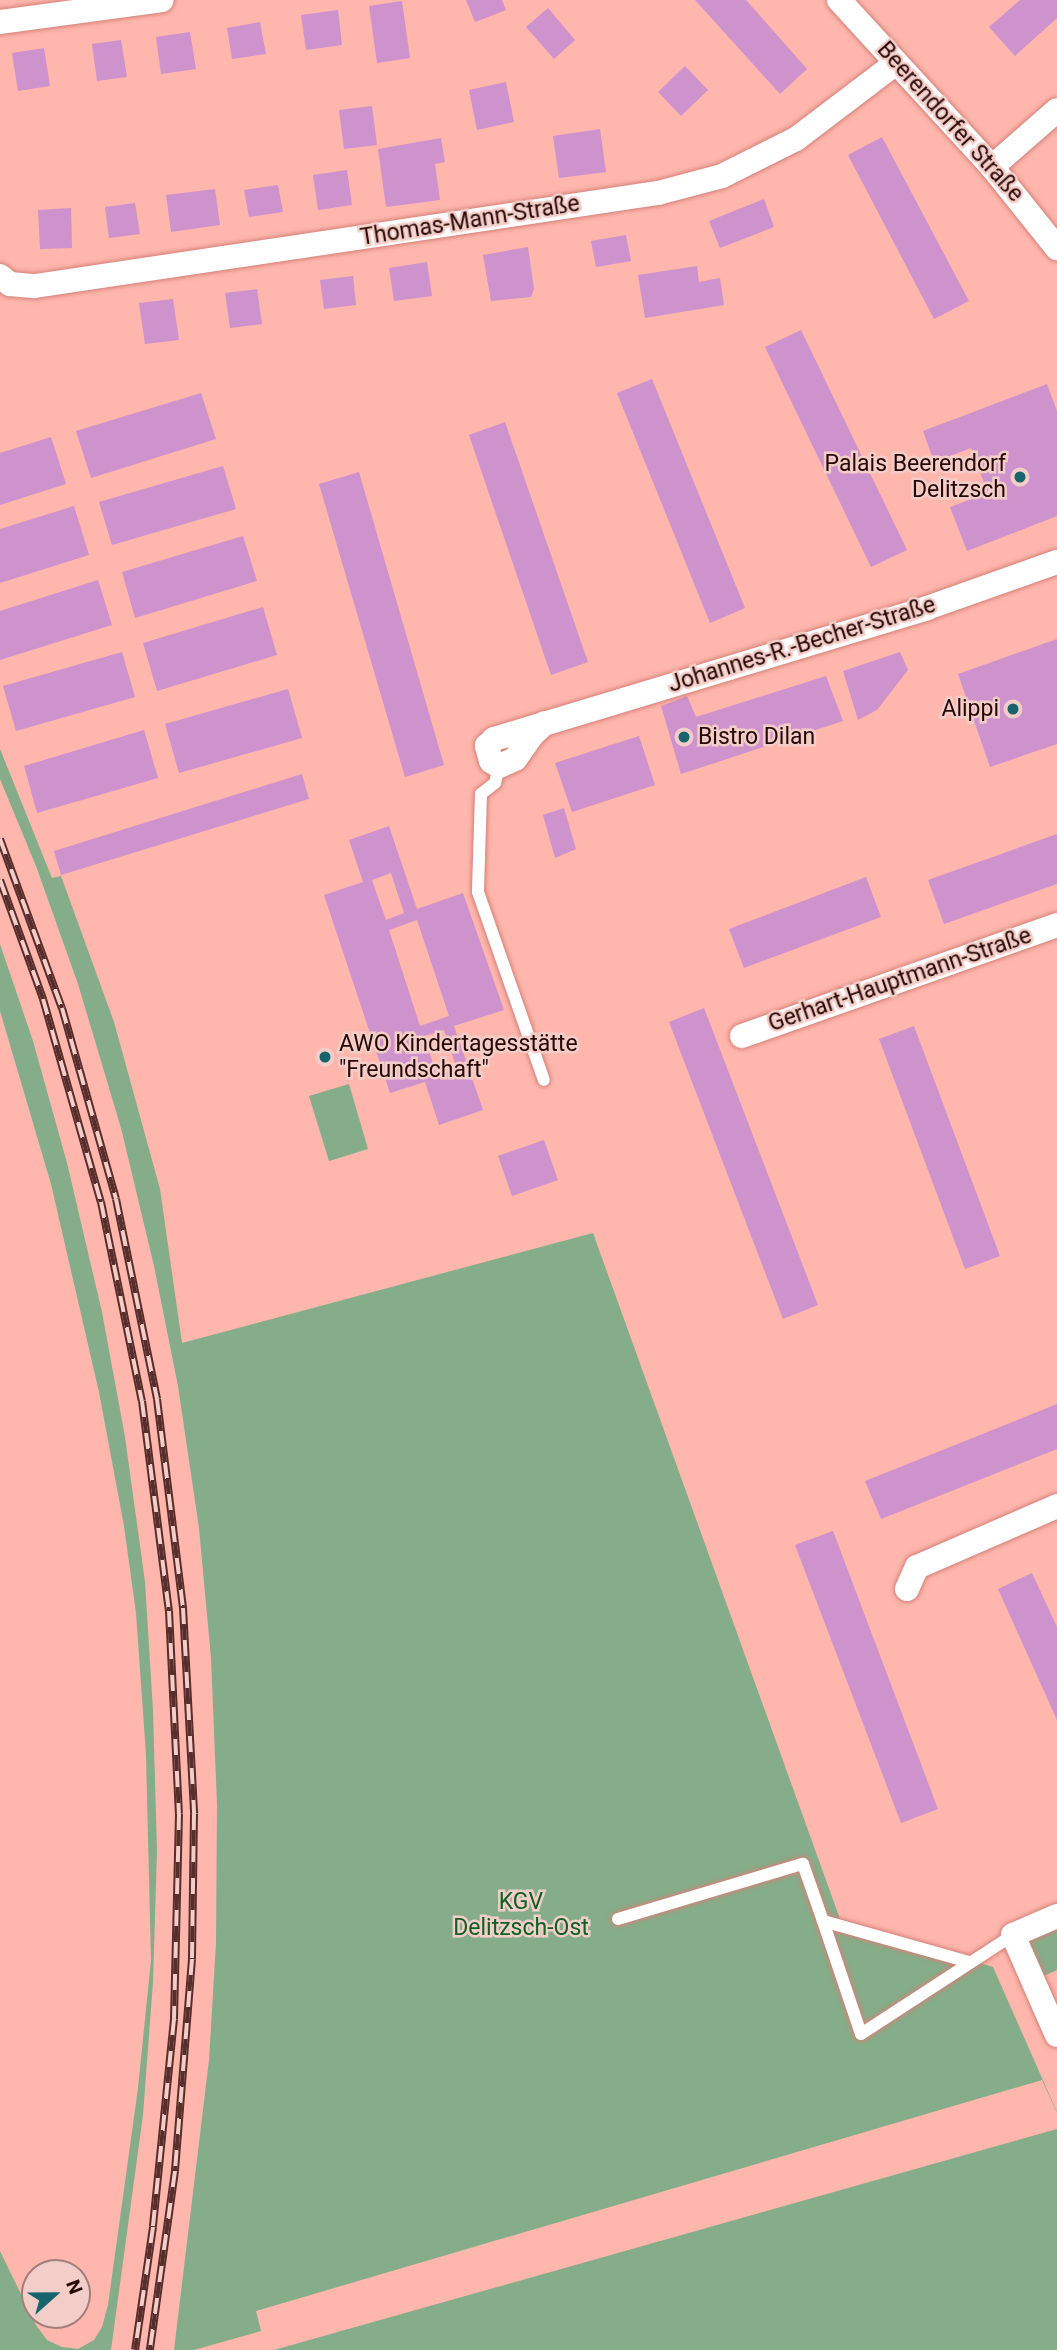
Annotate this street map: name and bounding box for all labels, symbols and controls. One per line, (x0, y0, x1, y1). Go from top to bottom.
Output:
street label: Beerendorfer Straße (871, 36, 1029, 208)
street label: Thomas-Mann-Straße (358, 190, 582, 252)
place label: Palais Beerendorf Delitzsch (825, 450, 1006, 504)
marker: Palais Beerendorf Delitzsch (1012, 469, 1028, 485)
street label: Johannes-R.-Becher-Straße (665, 591, 939, 699)
place label: Alippi (941, 695, 999, 723)
marker: Alippi (1005, 701, 1021, 717)
place label: Bistro Dilan (698, 723, 815, 751)
marker: Bistro Dilan (676, 729, 692, 745)
street label: Gerhart-Hauptmann-Straße (765, 922, 1035, 1038)
place label: AWO Kindertagesstätte "Freundschaft" (339, 1030, 578, 1084)
marker: AWO Kindertagesstätte "Freundschaft" (317, 1049, 333, 1065)
park label: KGV Delitzsch-Ost (453, 1888, 589, 1942)
north arrow (21, 2259, 91, 2329)
text: N (61, 2277, 87, 2297)

